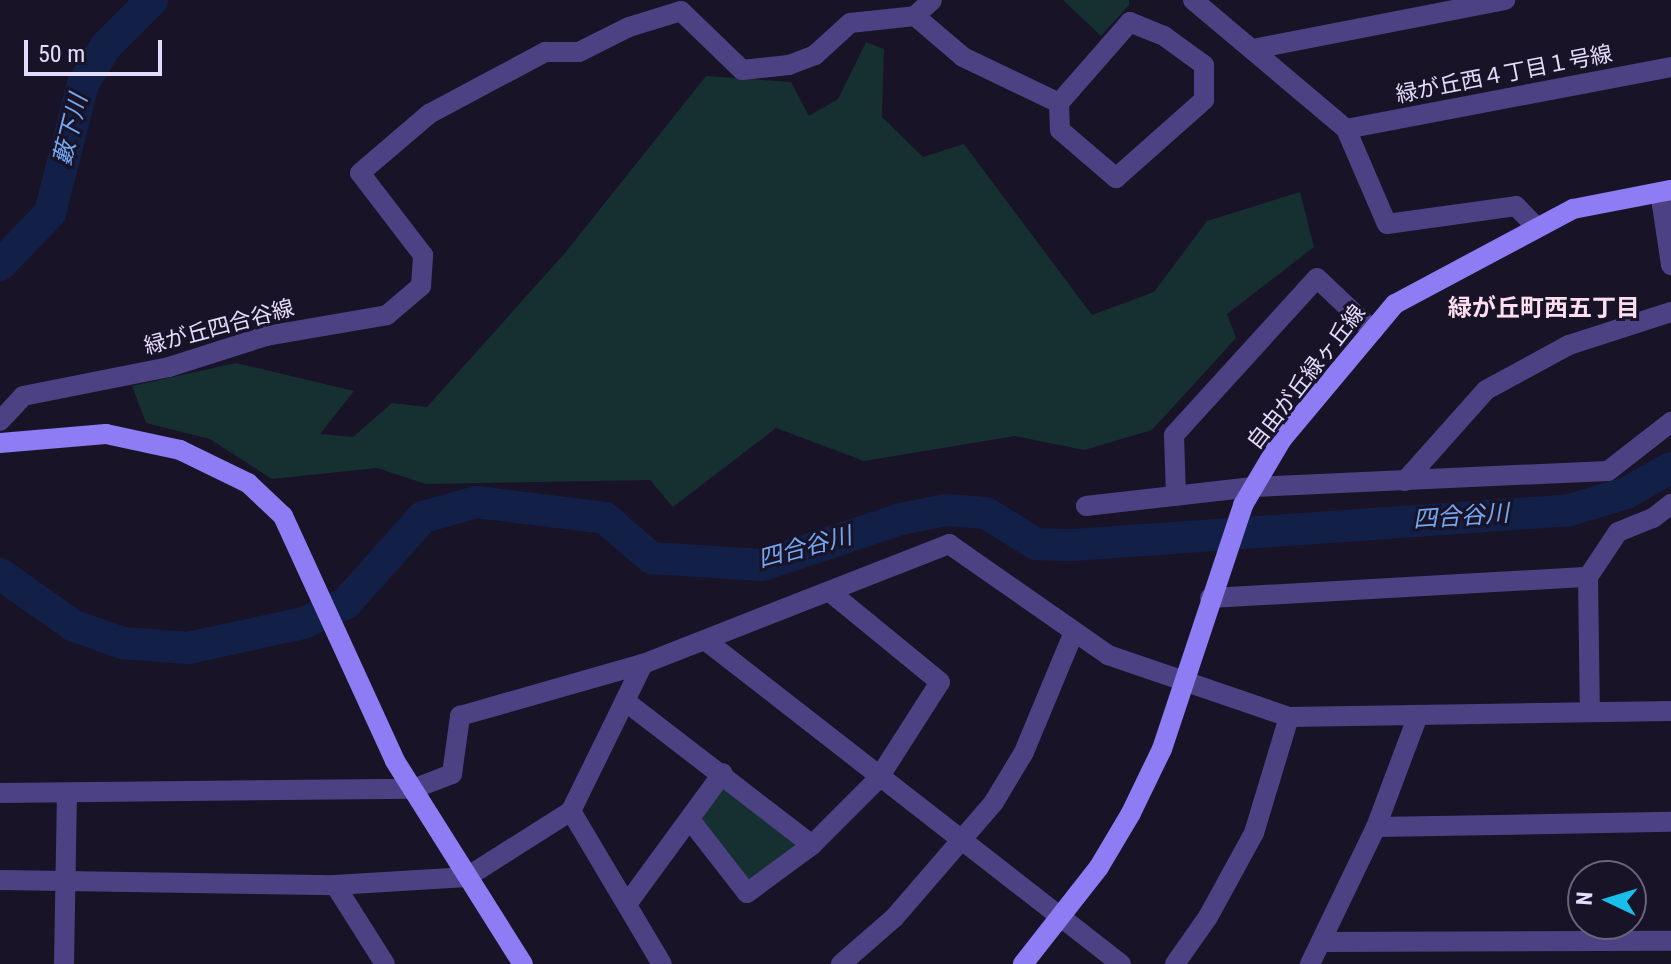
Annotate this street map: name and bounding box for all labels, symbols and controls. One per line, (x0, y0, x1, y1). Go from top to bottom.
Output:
scale bar (28, 24, 166, 74)
text: 50 m (38, 40, 85, 68)
street label: 緑が丘西４丁目１号線 (1394, 40, 1614, 108)
water label: 藪下川 (48, 92, 94, 168)
street label: 緑が丘四合谷線 (141, 294, 297, 360)
district label: 緑が丘町西五丁目 (1448, 295, 1640, 323)
street label: 自由が丘緑ヶ丘線 (1241, 300, 1371, 454)
water label: 四合谷川 (1412, 499, 1510, 535)
water label: 四合谷川 (755, 522, 855, 574)
north arrow (1567, 860, 1647, 940)
text: N (1572, 891, 1597, 906)

